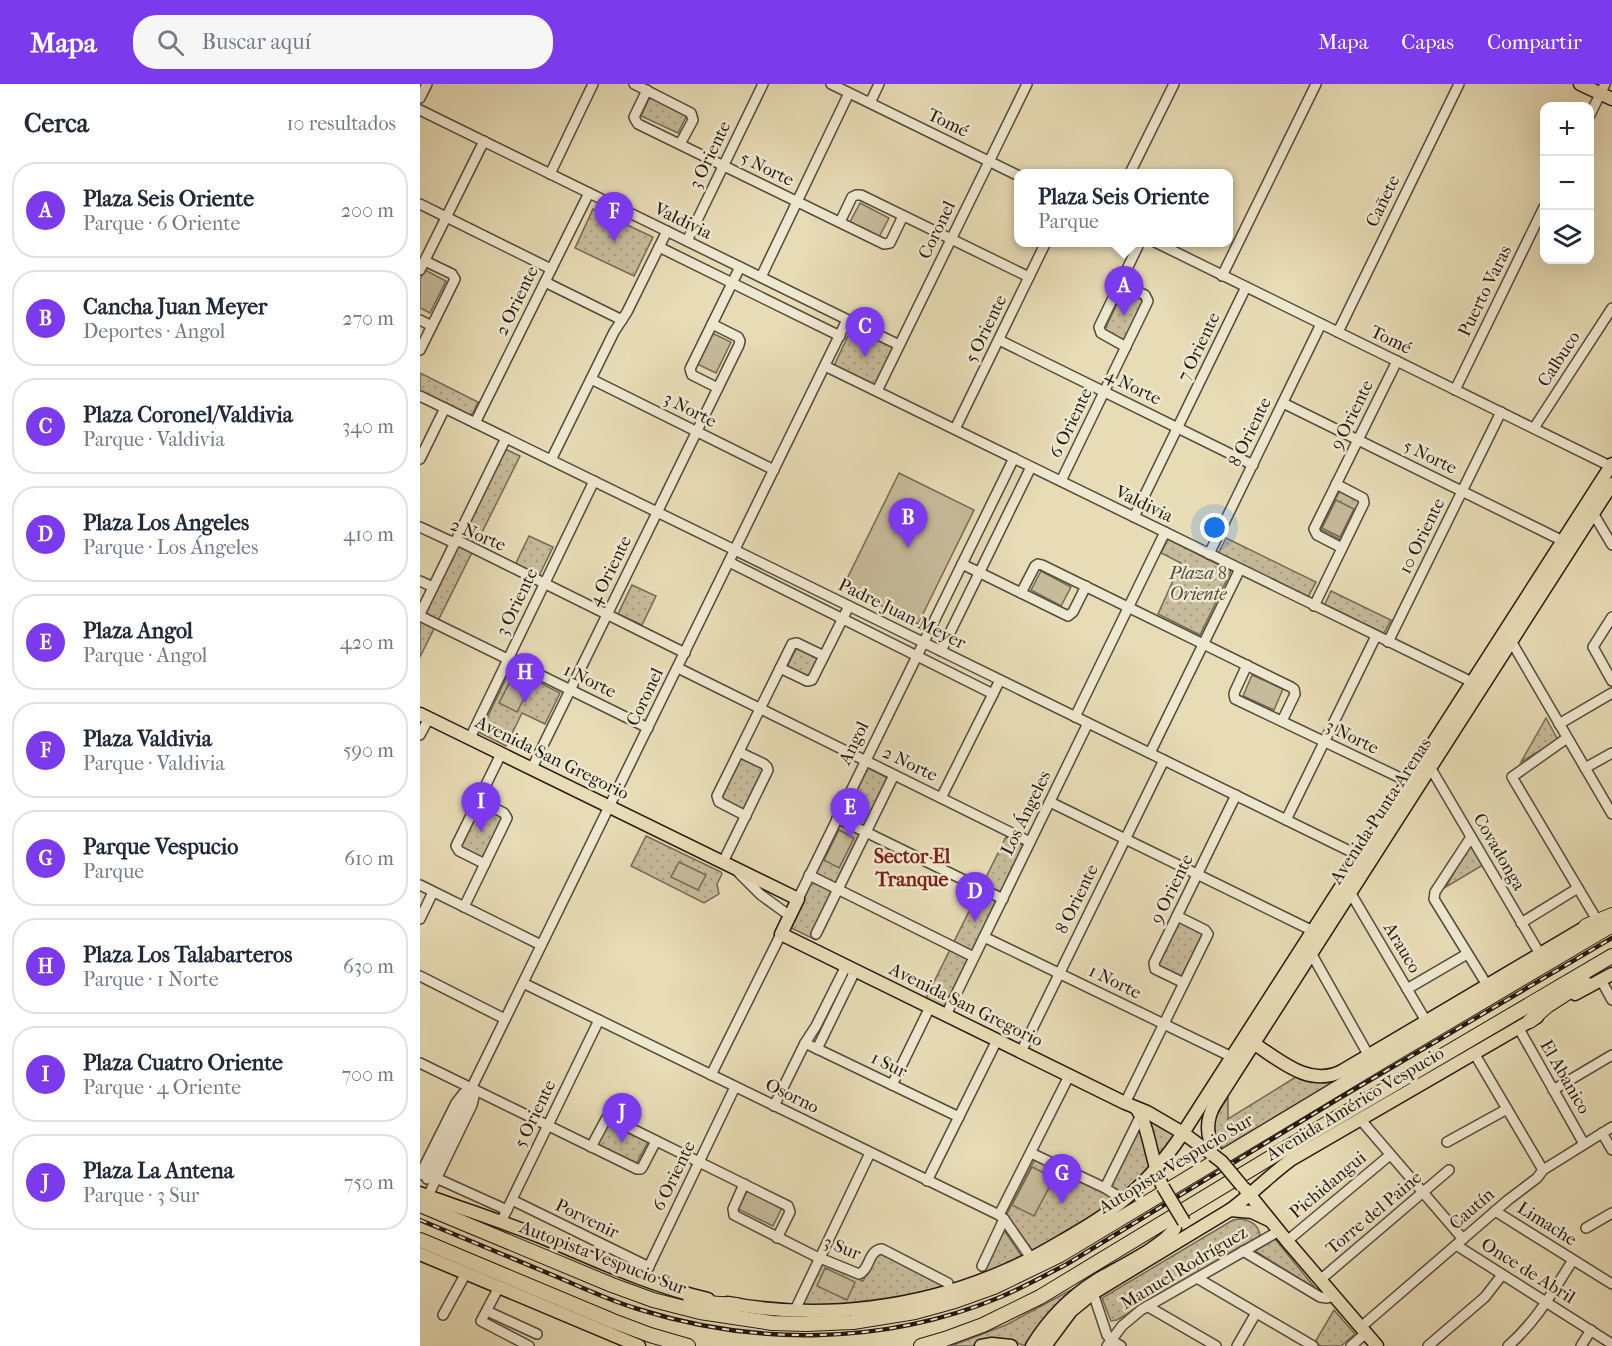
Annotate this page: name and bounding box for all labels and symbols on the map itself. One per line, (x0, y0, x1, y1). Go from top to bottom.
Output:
street label: Tomé (924, 104, 972, 142)
street label: 3 Oriente (685, 118, 735, 192)
street label: 5 Norte (737, 147, 797, 191)
street label: Cañete (1361, 172, 1405, 230)
pin: F (594, 192, 634, 242)
street label: Valdivia (650, 198, 716, 244)
street label: Coronel (914, 198, 960, 262)
street label: Puerto Varas (1454, 242, 1516, 340)
street label: 2 Oriente (491, 263, 543, 339)
pin: A (1104, 266, 1144, 316)
street label: 5 Oriente (960, 291, 1012, 367)
pin: C (846, 308, 884, 357)
street label: 7 Oriente (1173, 309, 1225, 385)
street label: Tomé (1367, 321, 1415, 359)
street label: Calbuco (1533, 327, 1585, 391)
street label: 4 Norte (1101, 364, 1165, 410)
street label: 9 Oriente (1326, 377, 1378, 453)
street label: 6 Oriente (1045, 384, 1097, 461)
street label: 3 Norte (660, 388, 720, 432)
street label: 8 Oriente (1224, 394, 1276, 470)
street label: 5 Norte (1400, 435, 1460, 479)
street label: Valdivia (1111, 481, 1177, 527)
street label: 10 Oriente (1395, 495, 1449, 577)
pin: B (888, 498, 928, 548)
your location (1200, 513, 1229, 542)
street label: 2 Norte (447, 514, 509, 556)
street label: 4 Oriente (584, 532, 636, 610)
park label: Plaza 8 Oriente (1168, 563, 1227, 605)
street label: 3 Oriente (492, 565, 542, 639)
street label: Padre Juan Meyer (835, 574, 969, 654)
pin: H (506, 654, 544, 703)
street label: 1 Norte (560, 659, 620, 703)
street label: Coronel (622, 665, 668, 729)
street label: Avenida San Gregorio (471, 711, 632, 804)
street label: 3 Norte (1322, 715, 1382, 759)
street label: Angol (834, 718, 873, 769)
street label: Avenida Punta Arenas (1325, 734, 1436, 889)
street label: 2 Norte (879, 742, 941, 786)
street label: Los Ángeles (996, 767, 1056, 859)
pin: I (462, 782, 500, 832)
pin: E (830, 788, 870, 838)
street label: Covadonga (1469, 810, 1530, 895)
district label: Sector El Tranque (874, 845, 951, 891)
street label: 9 Oriente (1146, 851, 1198, 927)
street label: 8 Oriente (1051, 861, 1103, 937)
pin: D (956, 872, 994, 922)
street label: Arauco (1378, 918, 1425, 977)
street label: Avenida San Gregorio (885, 958, 1046, 1051)
street label: 1 Norte (1085, 960, 1145, 1004)
street label: El Abanico (1535, 1036, 1595, 1118)
street label: Avenida Américo Vespucio (1261, 1042, 1448, 1166)
street label: 1 Sur (868, 1047, 911, 1083)
street label: Osorno (762, 1074, 822, 1118)
street label: 5 Oriente (509, 1076, 561, 1152)
pin: J (602, 1094, 642, 1143)
street label: Autopista Vespucio Sur (1094, 1109, 1257, 1219)
street label: 6 Oriente (648, 1137, 700, 1214)
street label: Pichidangui (1286, 1147, 1371, 1223)
pin: G (1042, 1154, 1082, 1204)
street label: Torre del Paine (1322, 1167, 1426, 1259)
street label: Cautín (1445, 1183, 1499, 1234)
street label: Porvenir (552, 1195, 623, 1244)
street label: Limache (1513, 1198, 1581, 1251)
street label: Autopista Vespucio Sur (516, 1216, 690, 1300)
street label: Manuel Rodríguez (1117, 1222, 1251, 1314)
street label: 3 Sur (820, 1231, 864, 1265)
street label: Once de Abril (1477, 1234, 1579, 1308)

